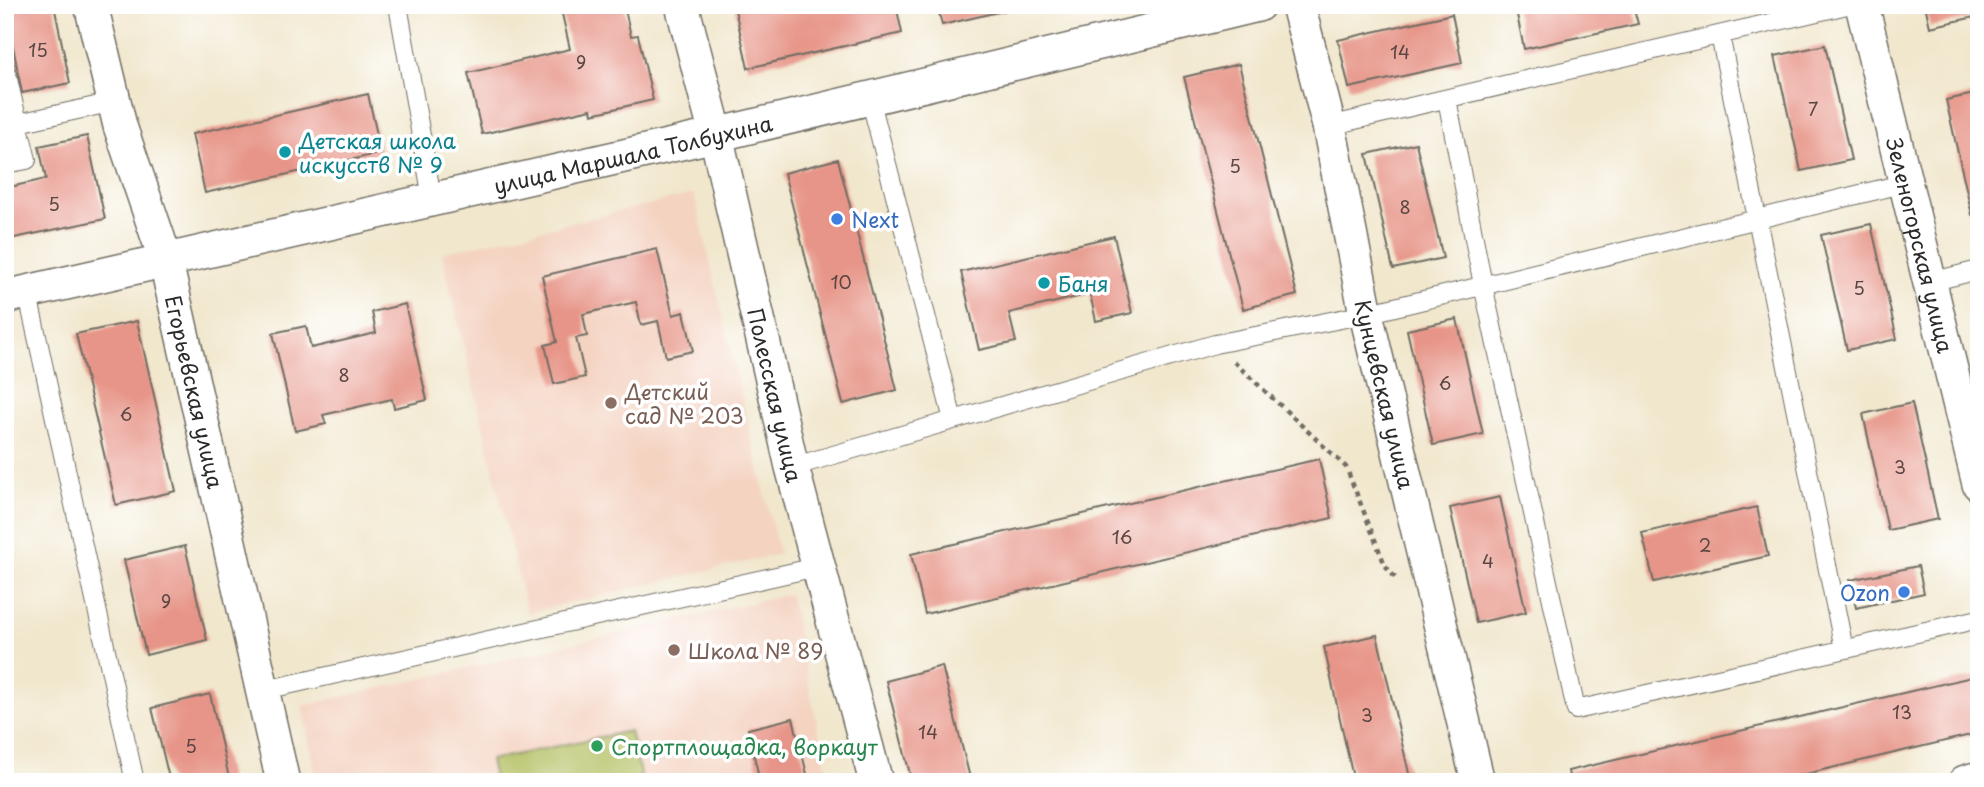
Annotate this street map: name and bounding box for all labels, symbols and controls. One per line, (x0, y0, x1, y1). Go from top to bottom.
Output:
house number: 15 (28, 36, 48, 63)
house number: 14 (1390, 38, 1410, 65)
house number: 9 (576, 48, 586, 75)
house number: 7 (1808, 95, 1818, 122)
street label: улица Маршала Толбухина (490, 106, 776, 201)
place label: Детская школа искусств № 9 (298, 124, 456, 180)
street label: Зеленогорская улица (1879, 134, 1963, 357)
marker: Детская школа искусств № 9 (277, 144, 293, 160)
house number: 5 (1229, 152, 1241, 179)
house number: 5 (48, 190, 60, 217)
house number: 8 (1399, 193, 1411, 220)
place label: Next (851, 203, 899, 235)
marker: Next (829, 211, 845, 227)
place label: Баня (1058, 267, 1109, 299)
house number: 10 (830, 268, 852, 295)
house number: 5 (1853, 274, 1865, 301)
marker: Баня (1036, 275, 1052, 291)
street label: Егорьевская улица (158, 292, 233, 492)
street label: Кунцевская улица (1348, 297, 1423, 493)
street label: Полесская улица (740, 305, 812, 486)
house number: 8 (338, 361, 350, 388)
house number: 6 (1439, 369, 1451, 396)
place label: Детский сад № 203 (624, 375, 744, 431)
marker: Детский сад № 203 (603, 395, 619, 411)
house number: 6 (120, 400, 132, 427)
house number: 3 (1894, 453, 1906, 480)
house number: 16 (1112, 523, 1132, 550)
house number: 2 (1699, 531, 1711, 558)
house number: 4 (1482, 547, 1494, 574)
place label: Ozon (1840, 576, 1890, 608)
marker: Ozon (1896, 584, 1912, 600)
house number: 9 (161, 587, 171, 614)
place label: Школа № 89 (688, 634, 823, 666)
marker: Школа № 89 (666, 642, 682, 658)
house number: 13 (1892, 698, 1912, 725)
house number: 3 (1361, 701, 1373, 728)
house number: 14 (918, 718, 938, 745)
place label: Спортплощадка, воркаут (611, 730, 879, 762)
house number: 5 (185, 732, 197, 759)
marker: Спортплощадка, воркаут (589, 738, 605, 754)

